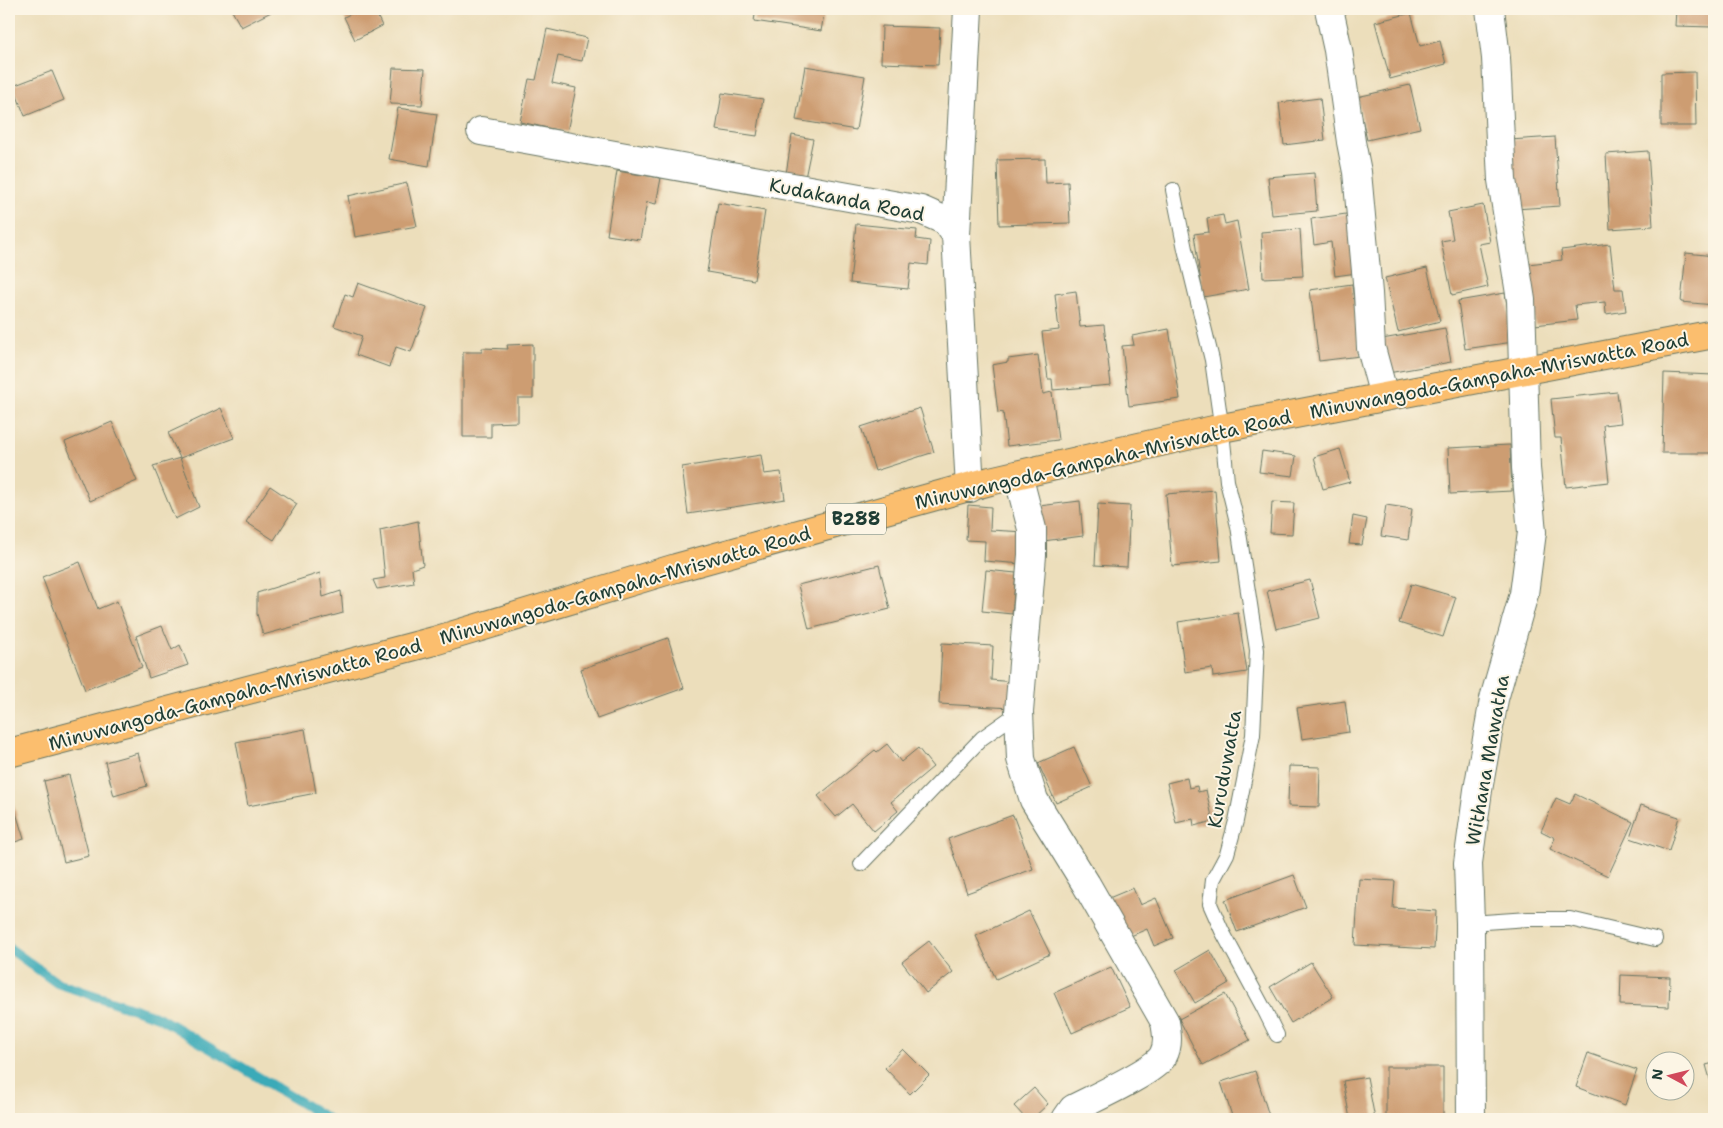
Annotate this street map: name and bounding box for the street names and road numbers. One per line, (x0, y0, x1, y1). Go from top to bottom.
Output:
street label: Kudakanda Road (767, 172, 927, 227)
street label: Minuwangoda-Gampaha-Mriswatta Road (1308, 326, 1691, 425)
street label: Minuwangoda-Gampaha-Mriswatta Road (913, 404, 1294, 515)
road number: B288 (826, 504, 886, 534)
street label: Minuwangoda-Gampaha-Mriswatta Road (436, 520, 814, 651)
street label: Minuwangoda-Gampaha-Mriswatta Road (46, 633, 424, 756)
street label: Withana Mawatha (1460, 672, 1515, 848)
street label: Kuruduwatta (1202, 708, 1247, 830)

